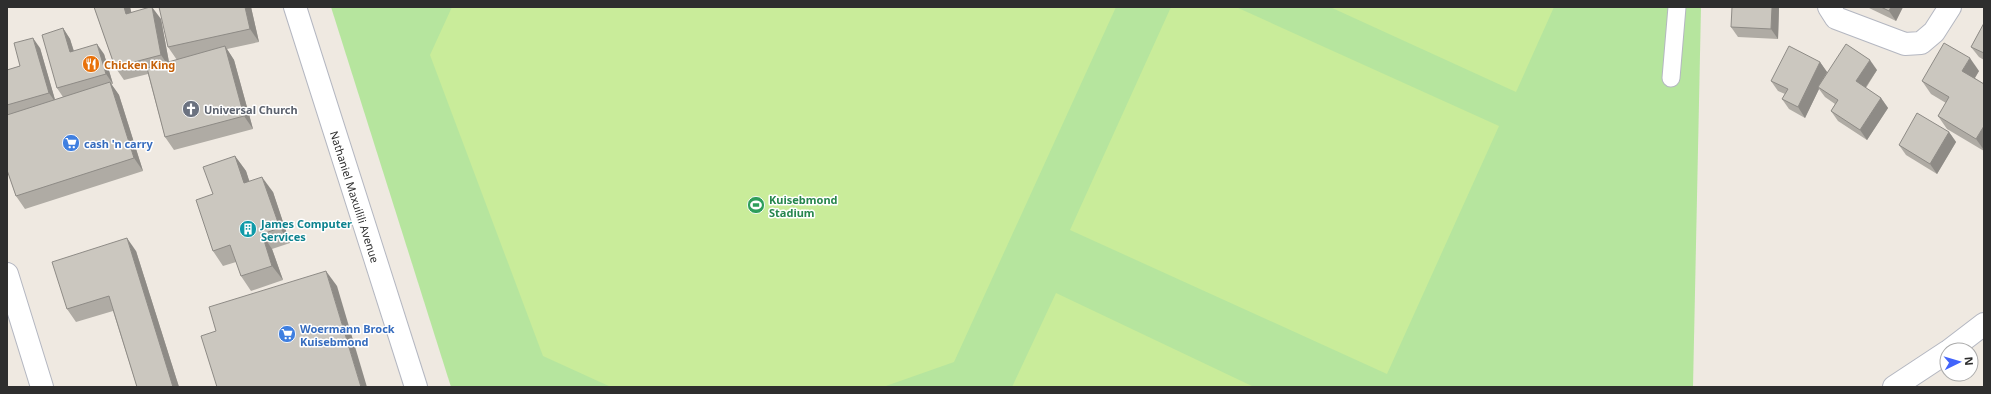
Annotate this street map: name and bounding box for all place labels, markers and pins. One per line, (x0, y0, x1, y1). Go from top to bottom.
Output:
restaurant icon: Chicken King (81, 54, 101, 74)
place label: Chicken King (104, 57, 175, 72)
church icon: Universal Church (181, 99, 201, 119)
place label: Universal Church (204, 102, 298, 117)
supermarket icon: cash 'n carry (61, 133, 81, 153)
place label: cash 'n carry (84, 136, 154, 151)
place label: Kuisebmond Stadium (769, 192, 838, 220)
sports icon: Kuisebmond Stadium (746, 195, 766, 215)
place label: James Computer Services (260, 216, 352, 244)
building icon: James Computer Services (238, 219, 258, 239)
place label: Woermann Brock Kuisebmond (300, 321, 395, 349)
supermarket icon: Woermann Brock Kuisebmond (277, 324, 297, 344)

